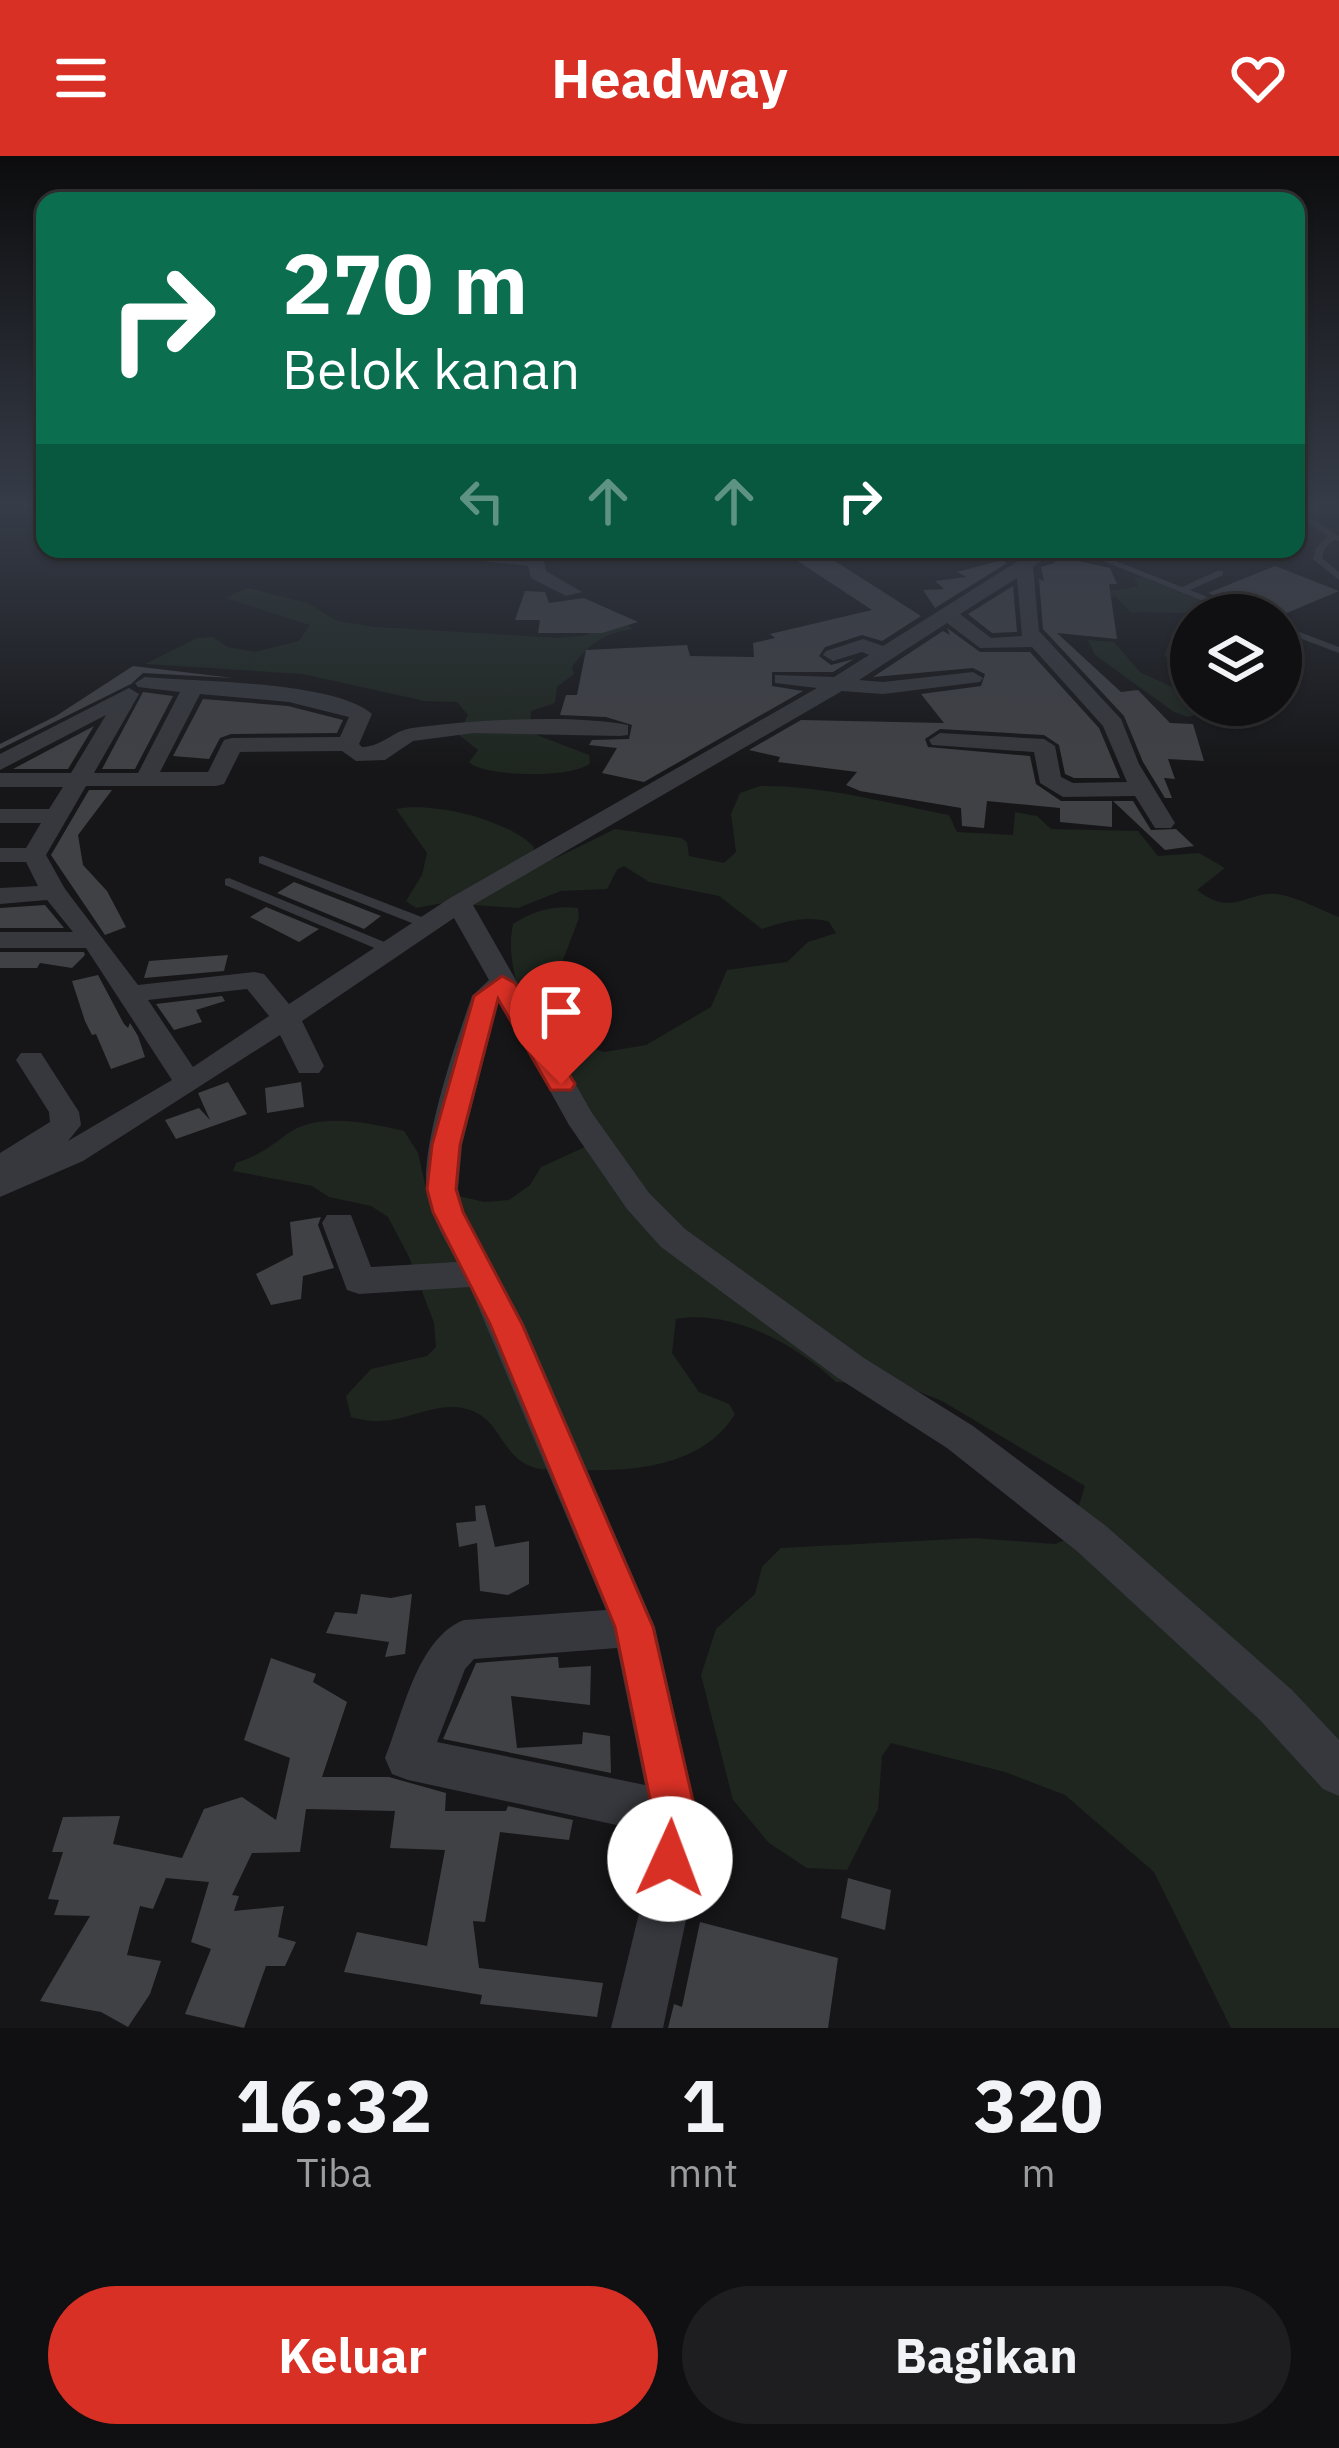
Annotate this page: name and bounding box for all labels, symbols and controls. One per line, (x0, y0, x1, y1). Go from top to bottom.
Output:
text: Headway (551, 43, 788, 113)
icon: menu (48, 45, 114, 111)
icon: heart (1225, 45, 1291, 111)
text: 270 m (282, 228, 528, 337)
icon: right (84, 240, 240, 396)
text: Belok kanan (282, 334, 580, 404)
icon: left (449, 468, 515, 534)
icon: ahead (575, 468, 641, 534)
icon: ahead (701, 468, 767, 534)
icon: right (827, 468, 893, 534)
map controls (1170, 594, 1302, 726)
button: layers (1170, 594, 1302, 726)
pin (510, 961, 612, 1084)
icon: arrive (528, 979, 594, 1045)
position arrow (607, 1796, 733, 1922)
text: 16:32 (236, 2058, 432, 2152)
text: 1 (681, 2058, 725, 2152)
text: 320 (974, 2058, 1103, 2152)
text: Tiba (296, 2147, 372, 2198)
text: mnt (668, 2147, 738, 2198)
text: m (1021, 2147, 1055, 2198)
button: Keluar (48, 2286, 658, 2424)
button: Bagikan (682, 2286, 1291, 2424)

